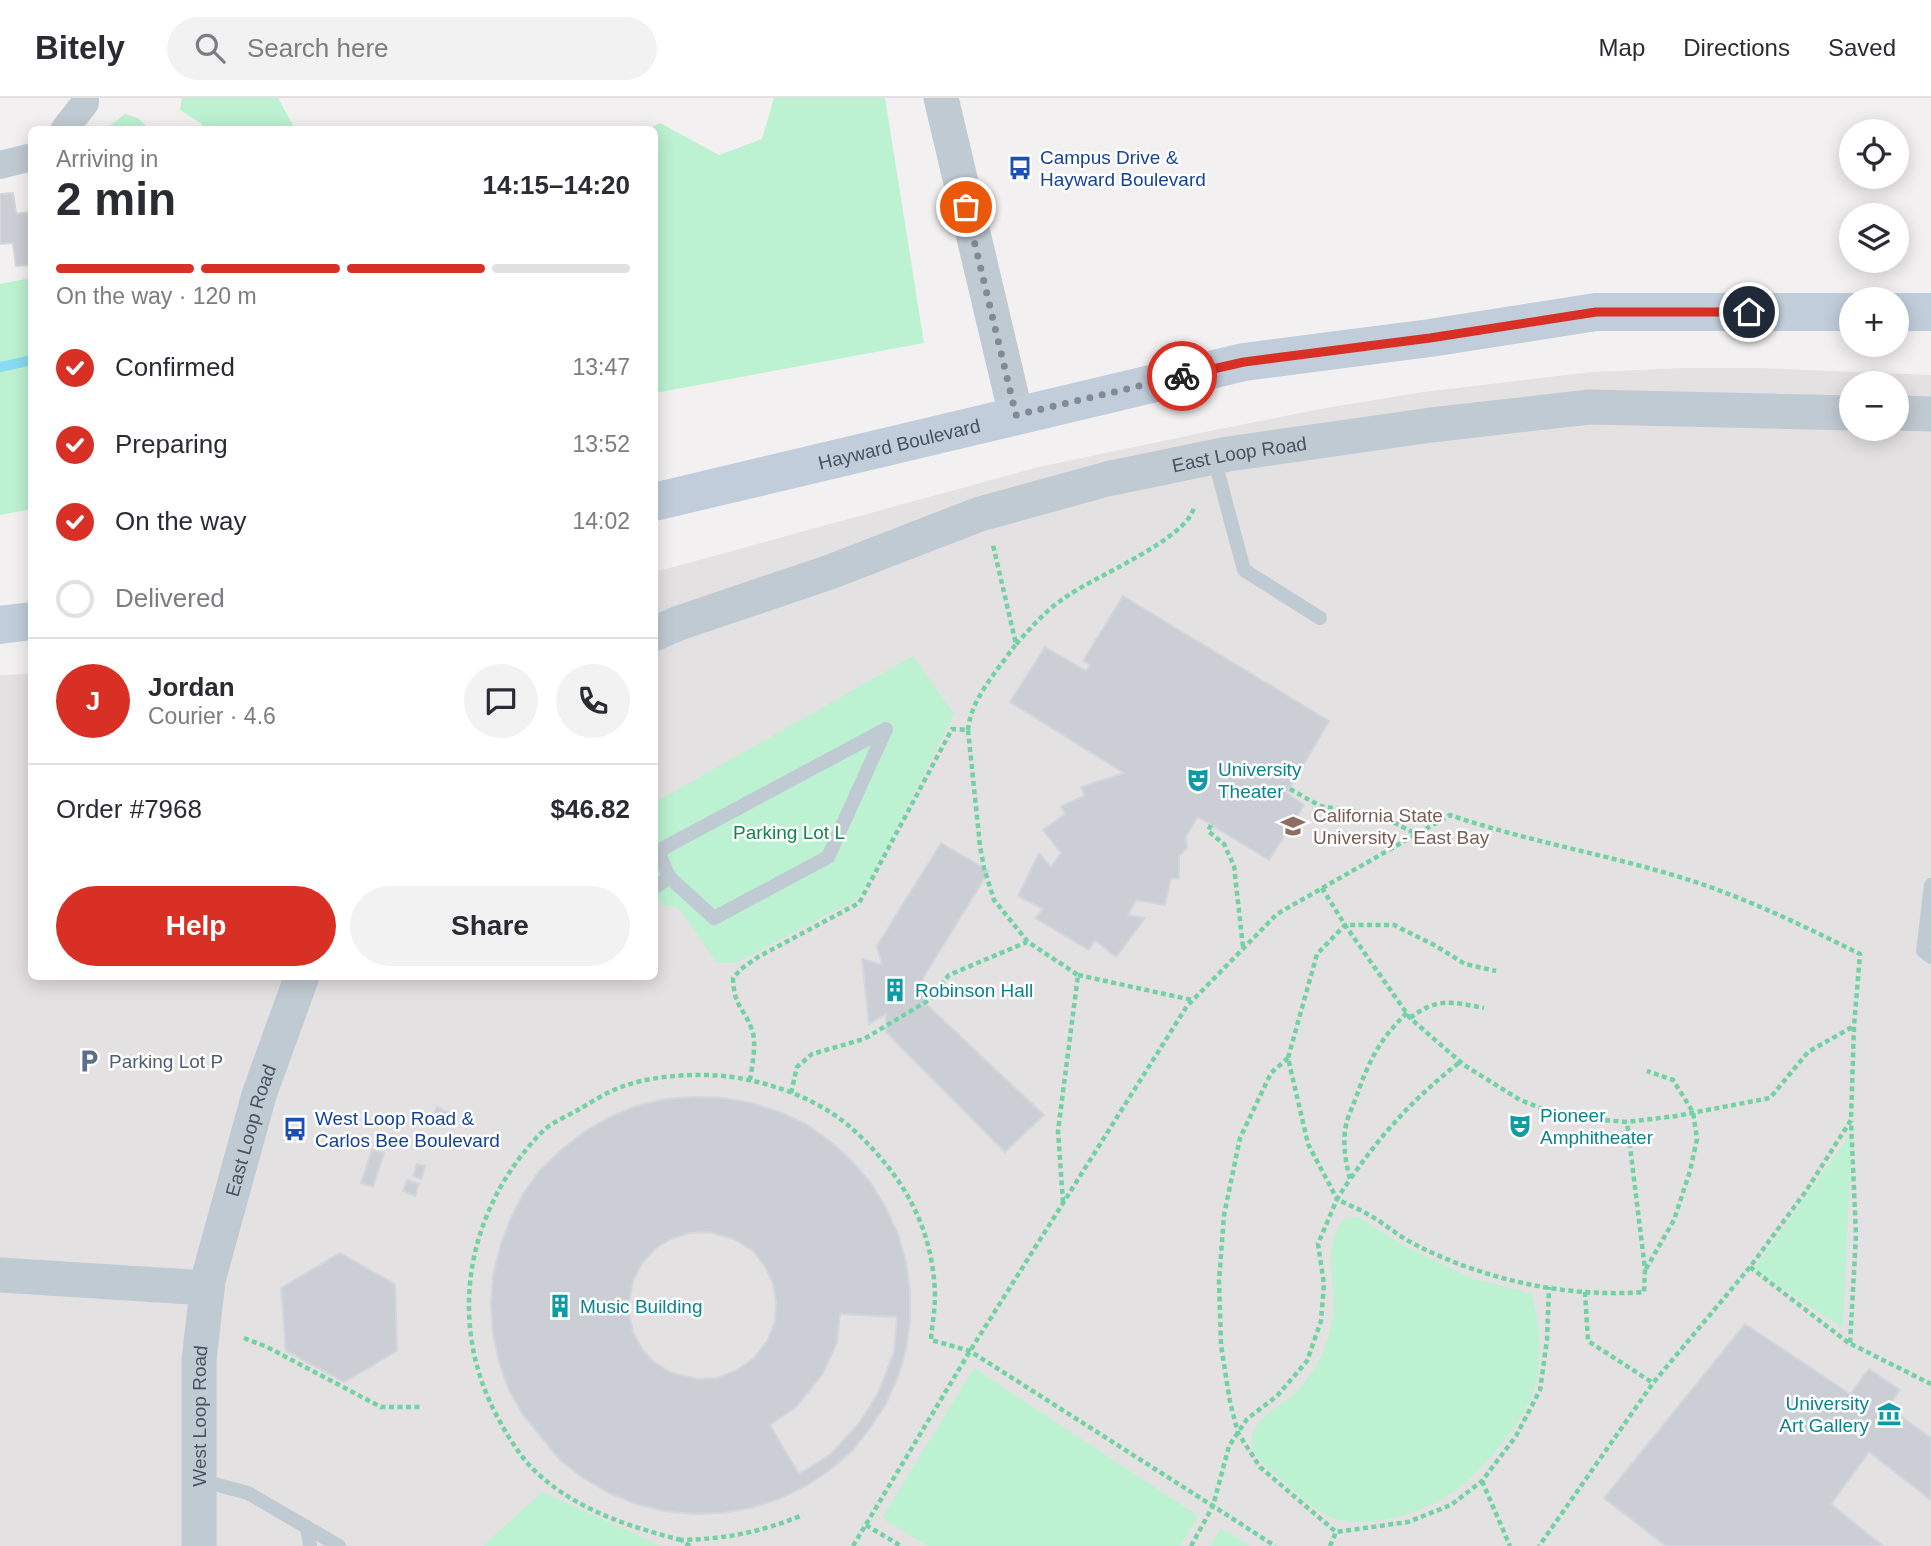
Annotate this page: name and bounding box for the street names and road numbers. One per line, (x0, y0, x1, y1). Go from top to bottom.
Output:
street label: Hayward Boulevard (816, 415, 982, 474)
street label: East Loop Road (1170, 433, 1308, 476)
street label: East Loop Road (222, 1062, 280, 1199)
street label: West Loop Road (189, 1344, 212, 1487)

